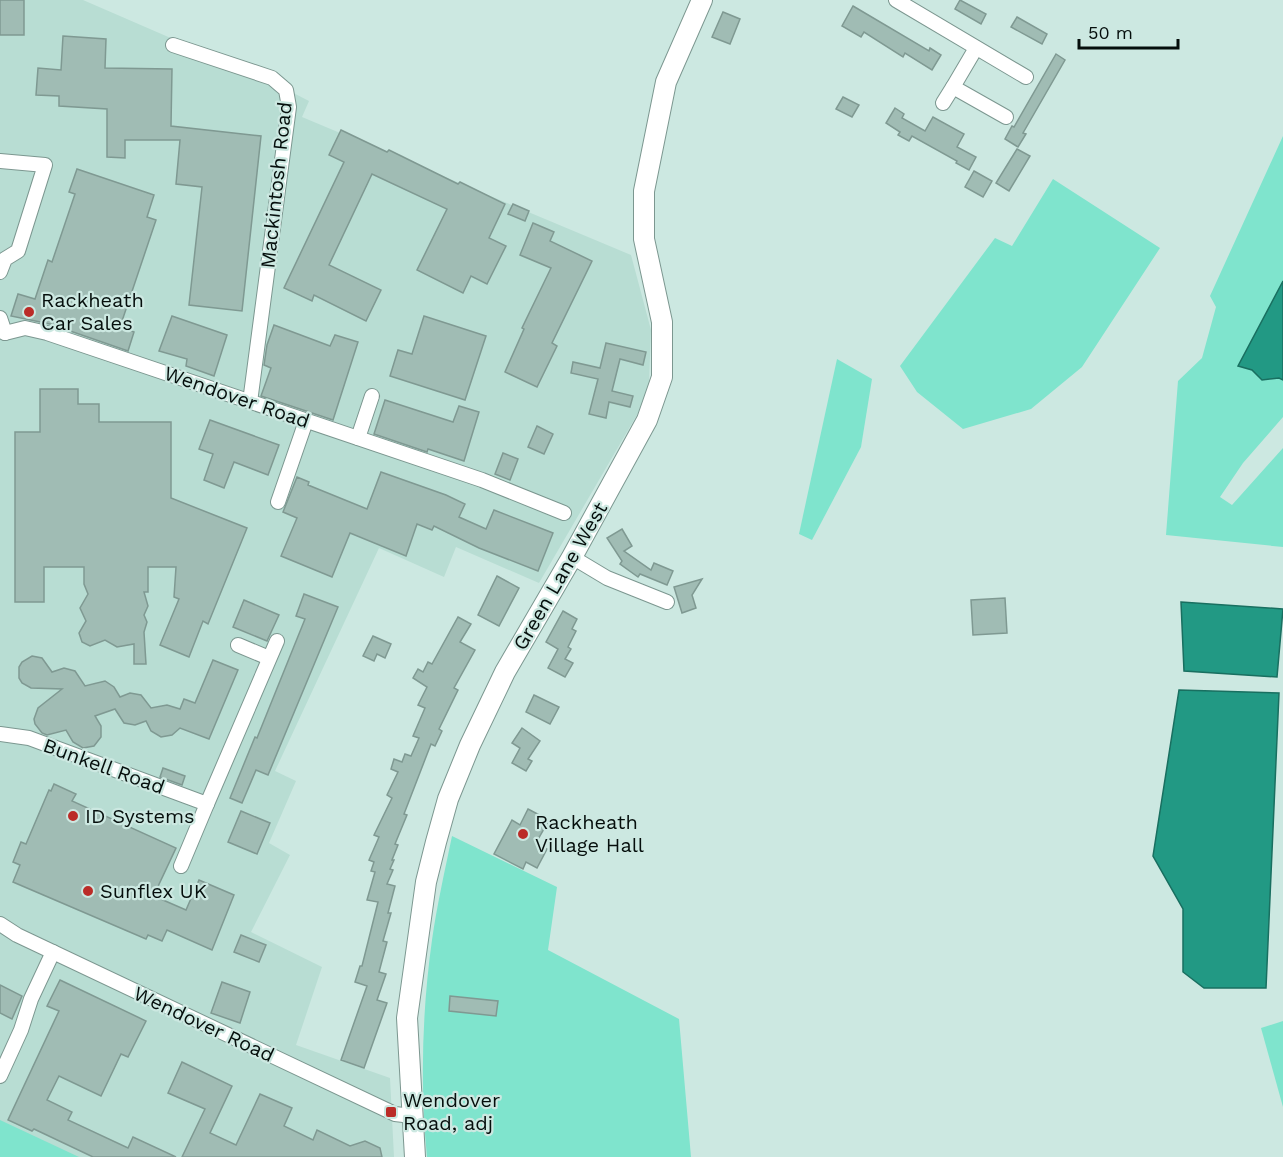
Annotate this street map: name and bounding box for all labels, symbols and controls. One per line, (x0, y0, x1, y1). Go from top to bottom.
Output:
scale bar (1079, 12, 1178, 50)
text: 50 m (1088, 22, 1133, 43)
street label: Mackintosh Road (255, 101, 297, 269)
place label: Rackheath Car Sales (41, 288, 144, 335)
marker: Rackheath Car Sales (22, 305, 36, 319)
street label: Wendover Road (161, 361, 313, 433)
street label: Green Lane West (508, 497, 612, 654)
street label: Bunkell Road (40, 733, 168, 799)
place label: ID Systems (85, 804, 195, 828)
marker: ID Systems (66, 809, 80, 823)
place label: Rackheath Village Hall (535, 810, 644, 857)
marker: Rackheath Village Hall (516, 827, 530, 841)
place label: Sunflex UK (100, 879, 207, 903)
marker: Sunflex UK (81, 884, 95, 898)
street label: Wendover Road (130, 981, 278, 1067)
place label: Wendover Road, adj (403, 1088, 500, 1135)
marker: Wendover Road, adj (384, 1105, 398, 1119)

